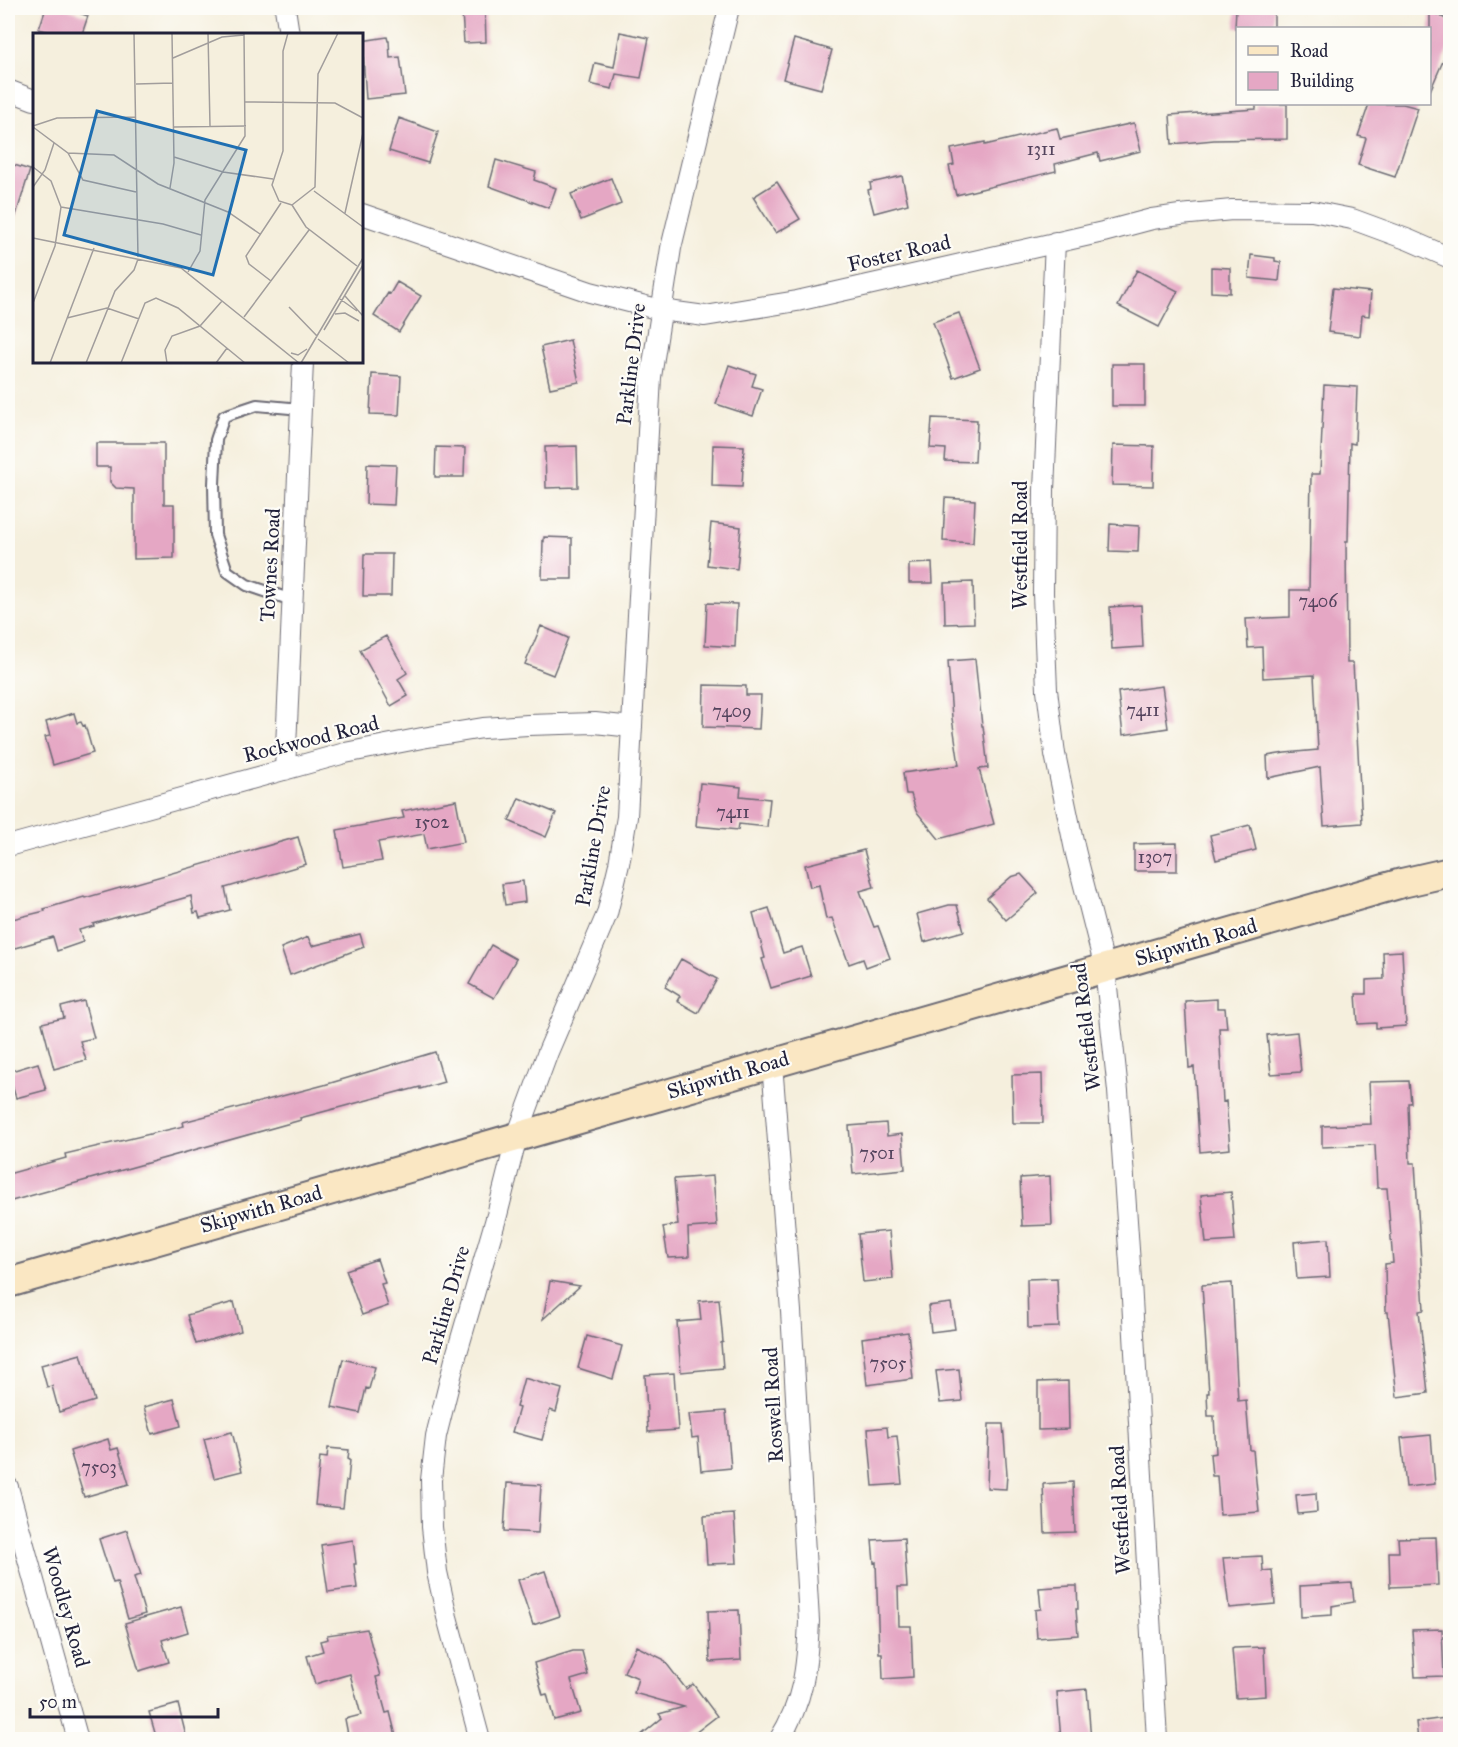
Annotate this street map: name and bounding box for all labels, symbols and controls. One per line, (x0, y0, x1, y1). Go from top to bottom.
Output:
legend (1236, 27, 1431, 105)
inset map (33, 33, 363, 363)
text: Road (1290, 40, 1328, 62)
text: Building (1290, 70, 1354, 93)
house number: 1311 (1027, 138, 1055, 160)
street label: Foster Road (845, 228, 954, 277)
street label: Parkline Drive (611, 301, 651, 426)
street label: Westfield Road (1007, 480, 1033, 610)
street label: Townes Road (254, 507, 286, 623)
house number: 7406 (1299, 590, 1338, 612)
house number: 7411 (1126, 699, 1160, 721)
house number: 7409 (712, 700, 752, 722)
street label: Rockwood Road (240, 709, 382, 768)
street label: Parkline Drive (570, 783, 616, 909)
house number: 7411 (716, 801, 750, 823)
house number: 1502 (415, 811, 449, 833)
house number: 1307 (1138, 846, 1172, 868)
street label: Skipwith Road (1132, 912, 1261, 972)
street label: Westfield Road (1065, 961, 1107, 1093)
street label: Skipwith Road (664, 1045, 793, 1105)
house number: 7501 (859, 1142, 895, 1164)
street label: Skipwith Road (197, 1179, 326, 1239)
street label: Parkline Drive (417, 1242, 475, 1368)
street label: Roswell Road (757, 1346, 789, 1464)
house number: 7505 (870, 1352, 907, 1374)
street label: Westfield Road (1104, 1444, 1136, 1575)
house number: 7503 (81, 1456, 117, 1478)
street label: Woodley Road (36, 1544, 96, 1671)
scale bar (30, 1681, 218, 1719)
text: 50 m (39, 1691, 77, 1713)

